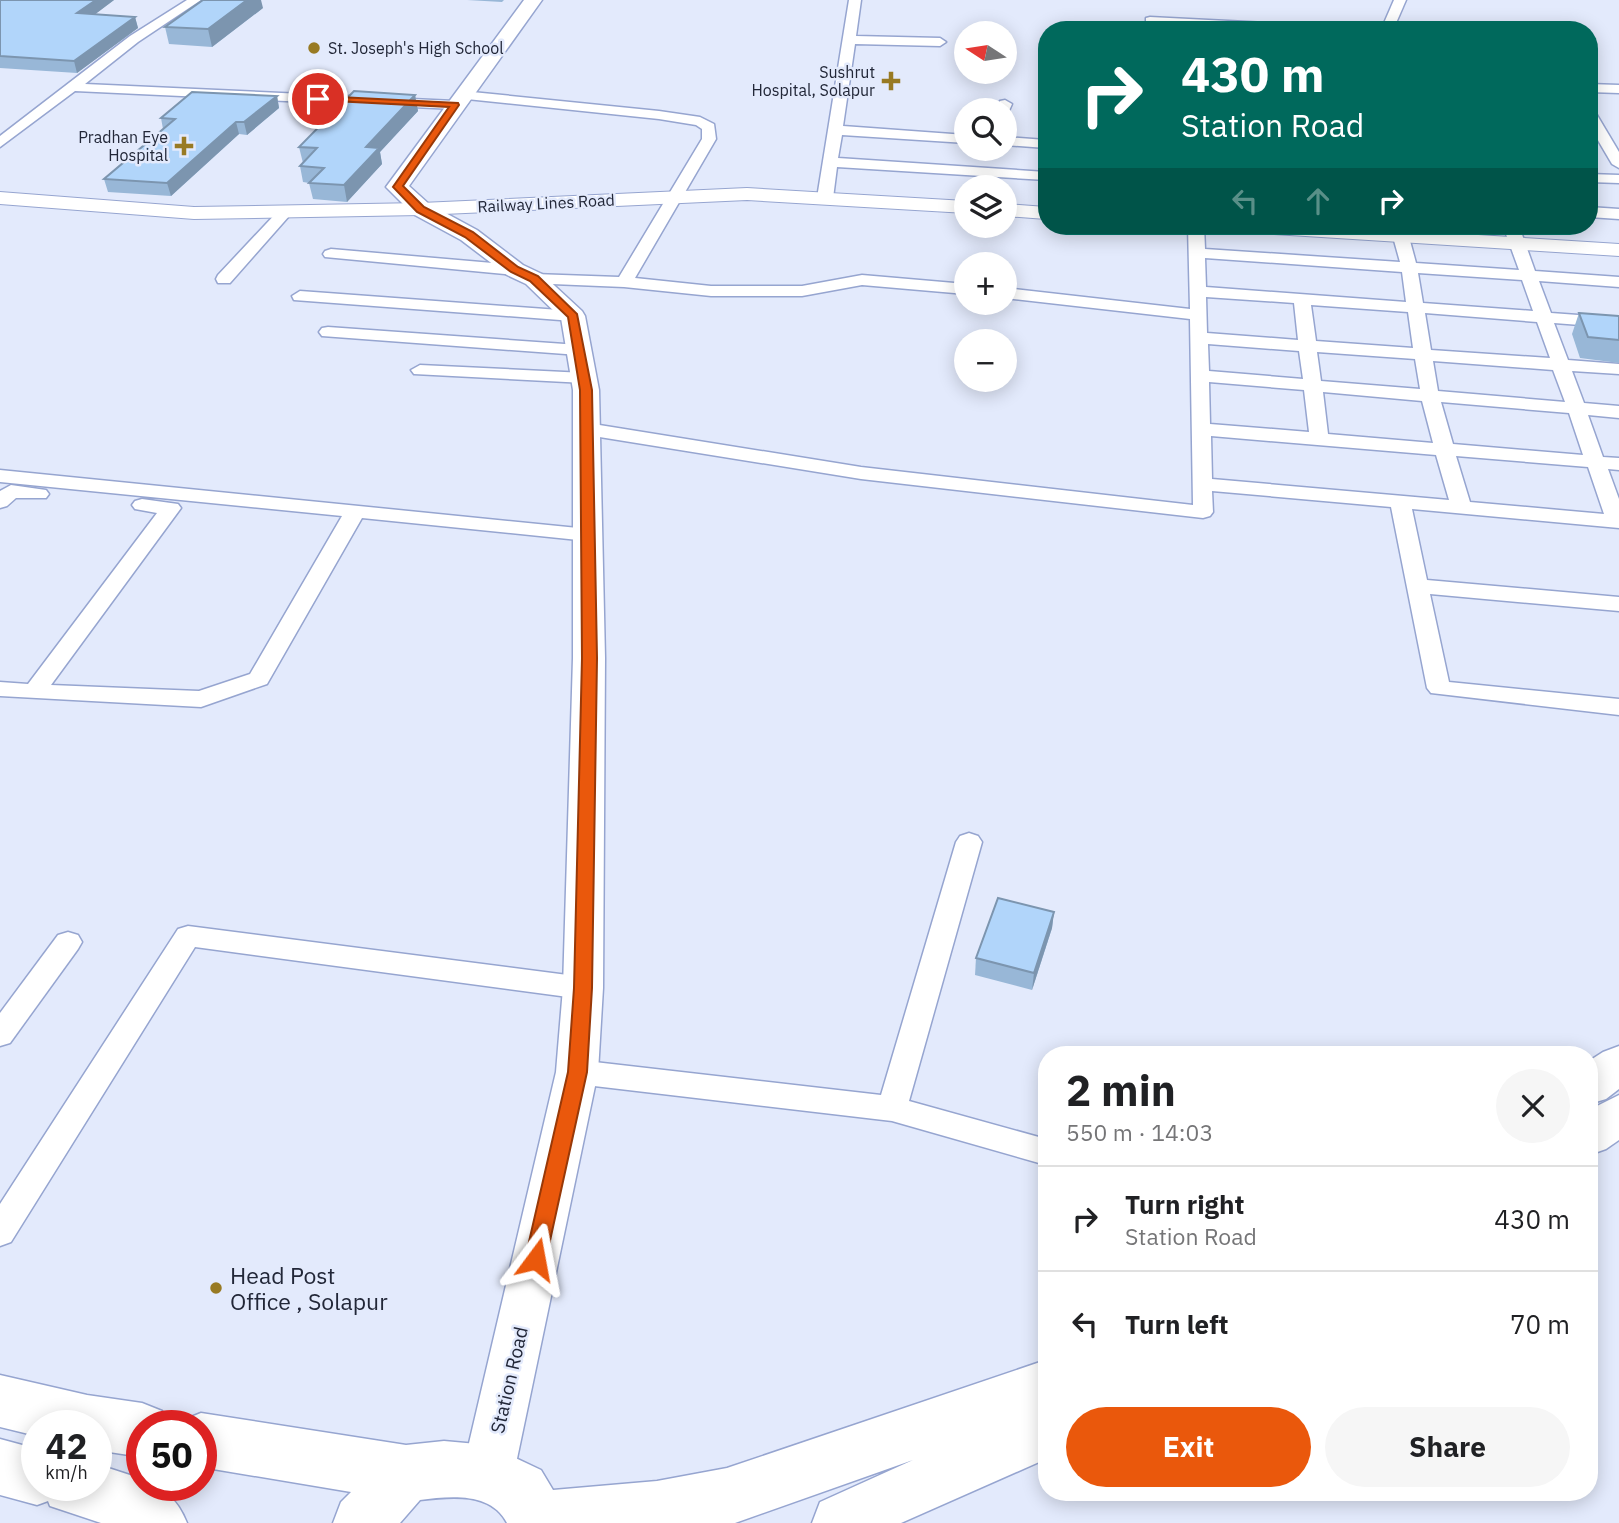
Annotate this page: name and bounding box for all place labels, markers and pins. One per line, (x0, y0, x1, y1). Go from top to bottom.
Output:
place label: St. Joseph's High School (328, 38, 504, 58)
marker: St. Joseph's High School (306, 40, 322, 56)
place label: Sushrut Hospital, Solapur (751, 62, 875, 100)
pin (288, 69, 348, 129)
marker: Sushrut Hospital, Solapur (881, 71, 901, 91)
place label: Pradhan Eye Hospital (78, 127, 168, 165)
marker: Pradhan Eye Hospital (174, 136, 194, 156)
place label: Head Post Office , Solapur (230, 1260, 388, 1316)
marker: Head Post Office , Solapur (208, 1280, 224, 1296)

